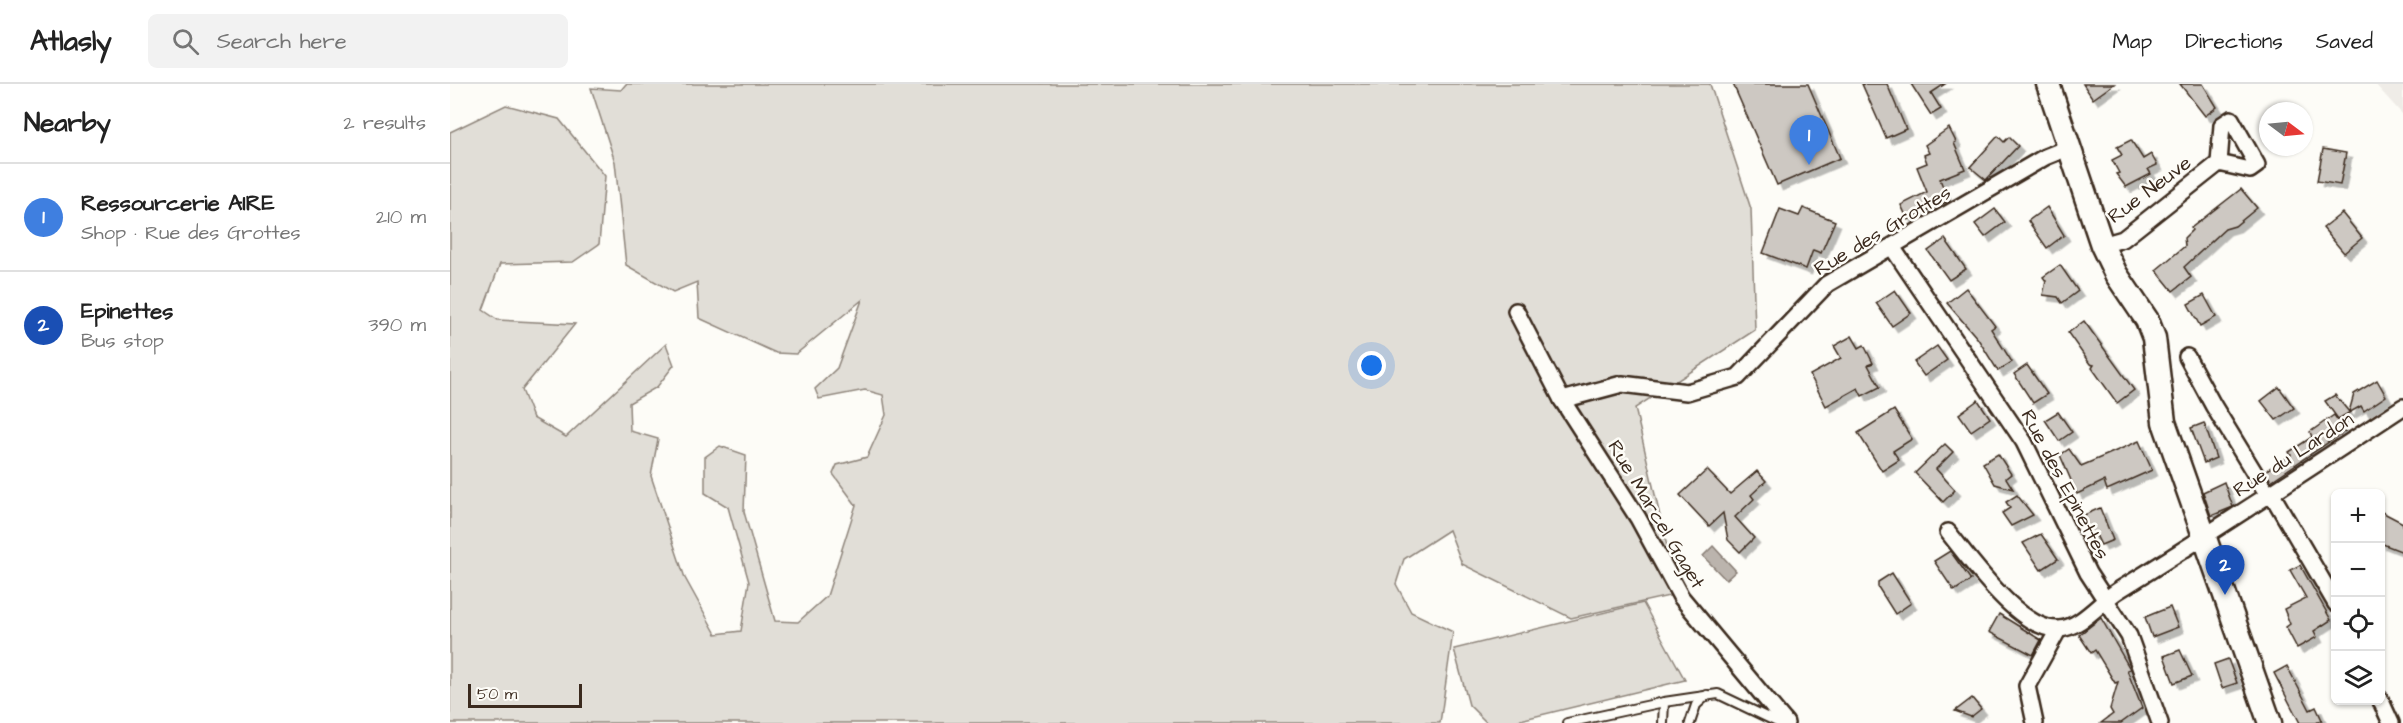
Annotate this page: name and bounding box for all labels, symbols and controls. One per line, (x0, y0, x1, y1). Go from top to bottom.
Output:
search box (148, 14, 568, 68)
text: Atlasly (30, 22, 112, 61)
icon: search (169, 25, 202, 58)
text: Search here (217, 26, 347, 57)
text: Map (2112, 27, 2152, 56)
text: Directions (2185, 27, 2283, 56)
text: Saved (2316, 27, 2373, 56)
north arrow (2259, 102, 2313, 156)
text: Nearby (24, 105, 111, 141)
text: 2 results (343, 109, 426, 137)
pin: 1 (1790, 116, 1828, 165)
street label: Rue Neuve (2102, 149, 2197, 230)
street label: Rue des Grottes (1809, 179, 1956, 283)
text: Ressourcerie AIRE (81, 188, 275, 219)
text: 1 (42, 203, 45, 231)
text: 210 m (376, 203, 426, 231)
text: Shop · Rue des Grottes (81, 219, 301, 247)
text: Epinettes (81, 296, 173, 327)
text: 2 (38, 311, 49, 339)
text: 390 m (368, 311, 426, 339)
text: Bus stop (81, 327, 164, 355)
your location (1357, 351, 1386, 380)
street label: Rue des Epinettes (2014, 405, 2116, 564)
street label: Rue du Lardon (2228, 405, 2359, 504)
street label: Rue Marcel Gaget (1600, 435, 1712, 595)
map controls (2331, 489, 2385, 705)
button: + (2331, 489, 2385, 543)
button: − (2331, 543, 2385, 597)
pin: 2 (2206, 546, 2244, 595)
button: locate (2331, 597, 2385, 651)
button: layers (2331, 651, 2385, 705)
scale bar (468, 681, 582, 708)
text: 50 m (477, 683, 517, 705)

